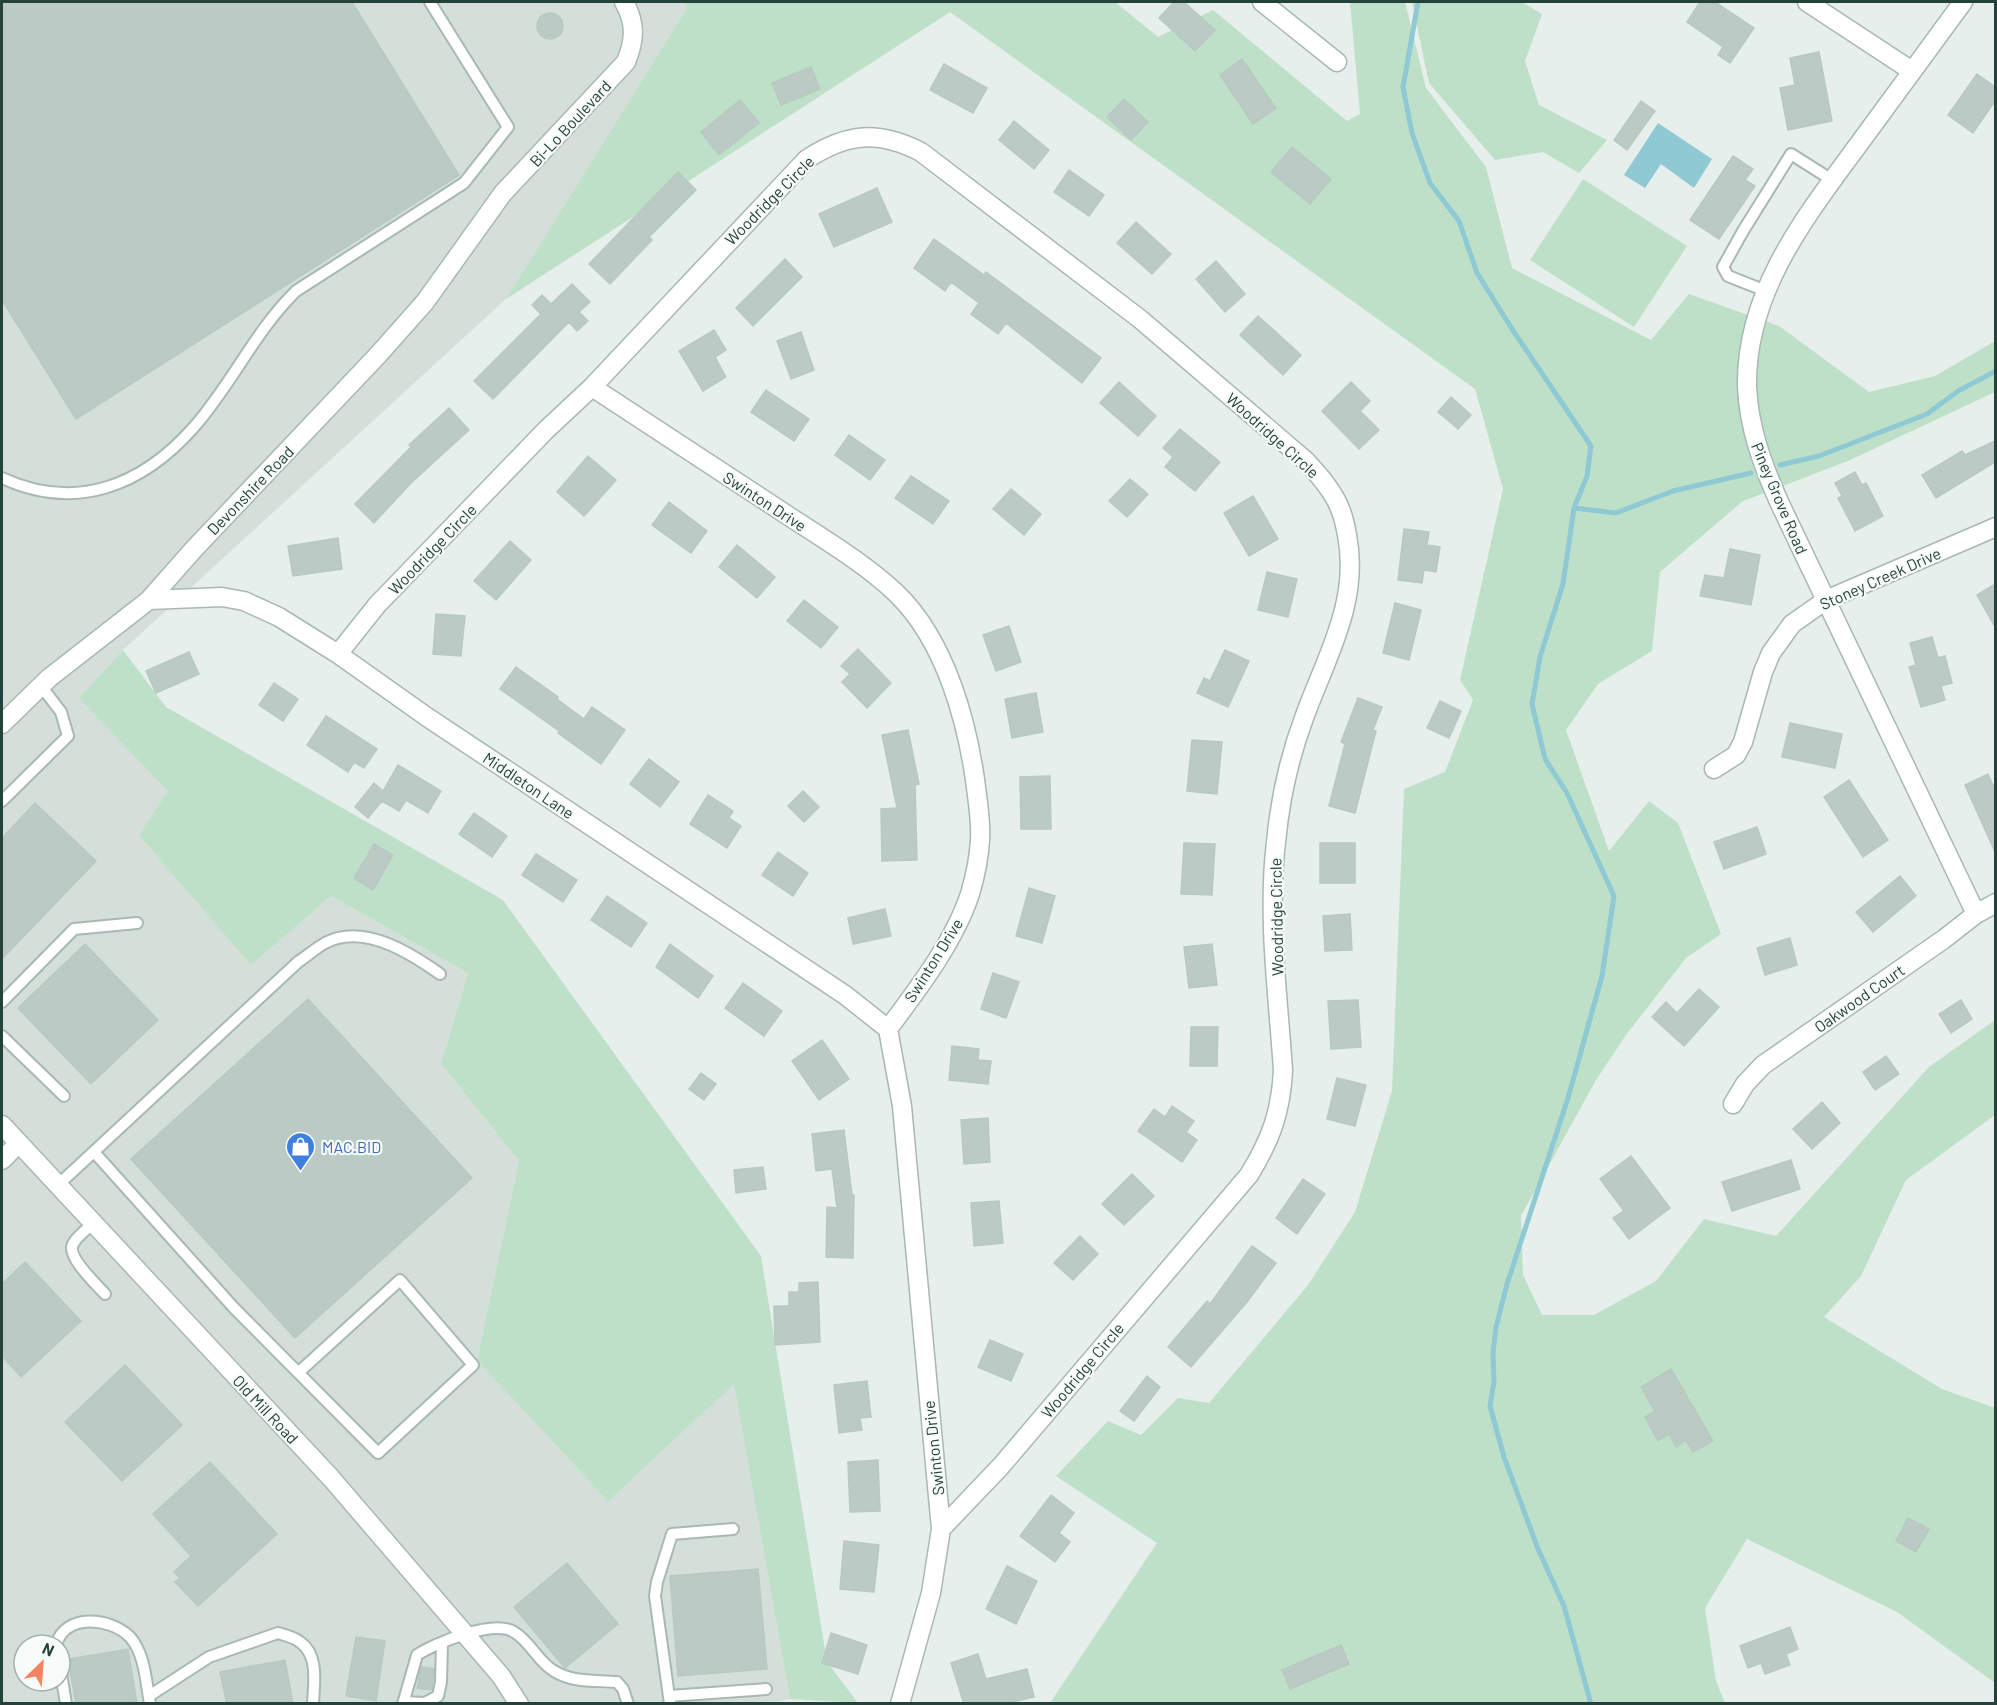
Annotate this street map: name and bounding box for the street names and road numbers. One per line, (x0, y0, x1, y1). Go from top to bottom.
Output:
street label: Bi-Lo Boulevard (525, 76, 615, 170)
street label: Woodridge Circle (720, 151, 818, 249)
street label: Woodridge Circle (1223, 388, 1323, 482)
street label: Piney Grove Road (1748, 439, 1812, 557)
street label: Devonshire Road (203, 442, 297, 538)
street label: Swinton Drive (720, 467, 810, 535)
street label: Woodridge Circle (384, 500, 480, 598)
street label: Stoney Creek Drive (1817, 543, 1943, 613)
street label: Middleton Lane (480, 748, 578, 822)
street label: Woodridge Circle (1265, 858, 1287, 976)
street label: Swinton Drive (900, 915, 966, 1005)
street label: Oakwood Court (1810, 960, 1908, 1036)
street label: Woodridge Circle (1037, 1319, 1127, 1421)
street label: Old Mill Road (229, 1371, 303, 1447)
street label: Swinton Drive (919, 1400, 947, 1496)

